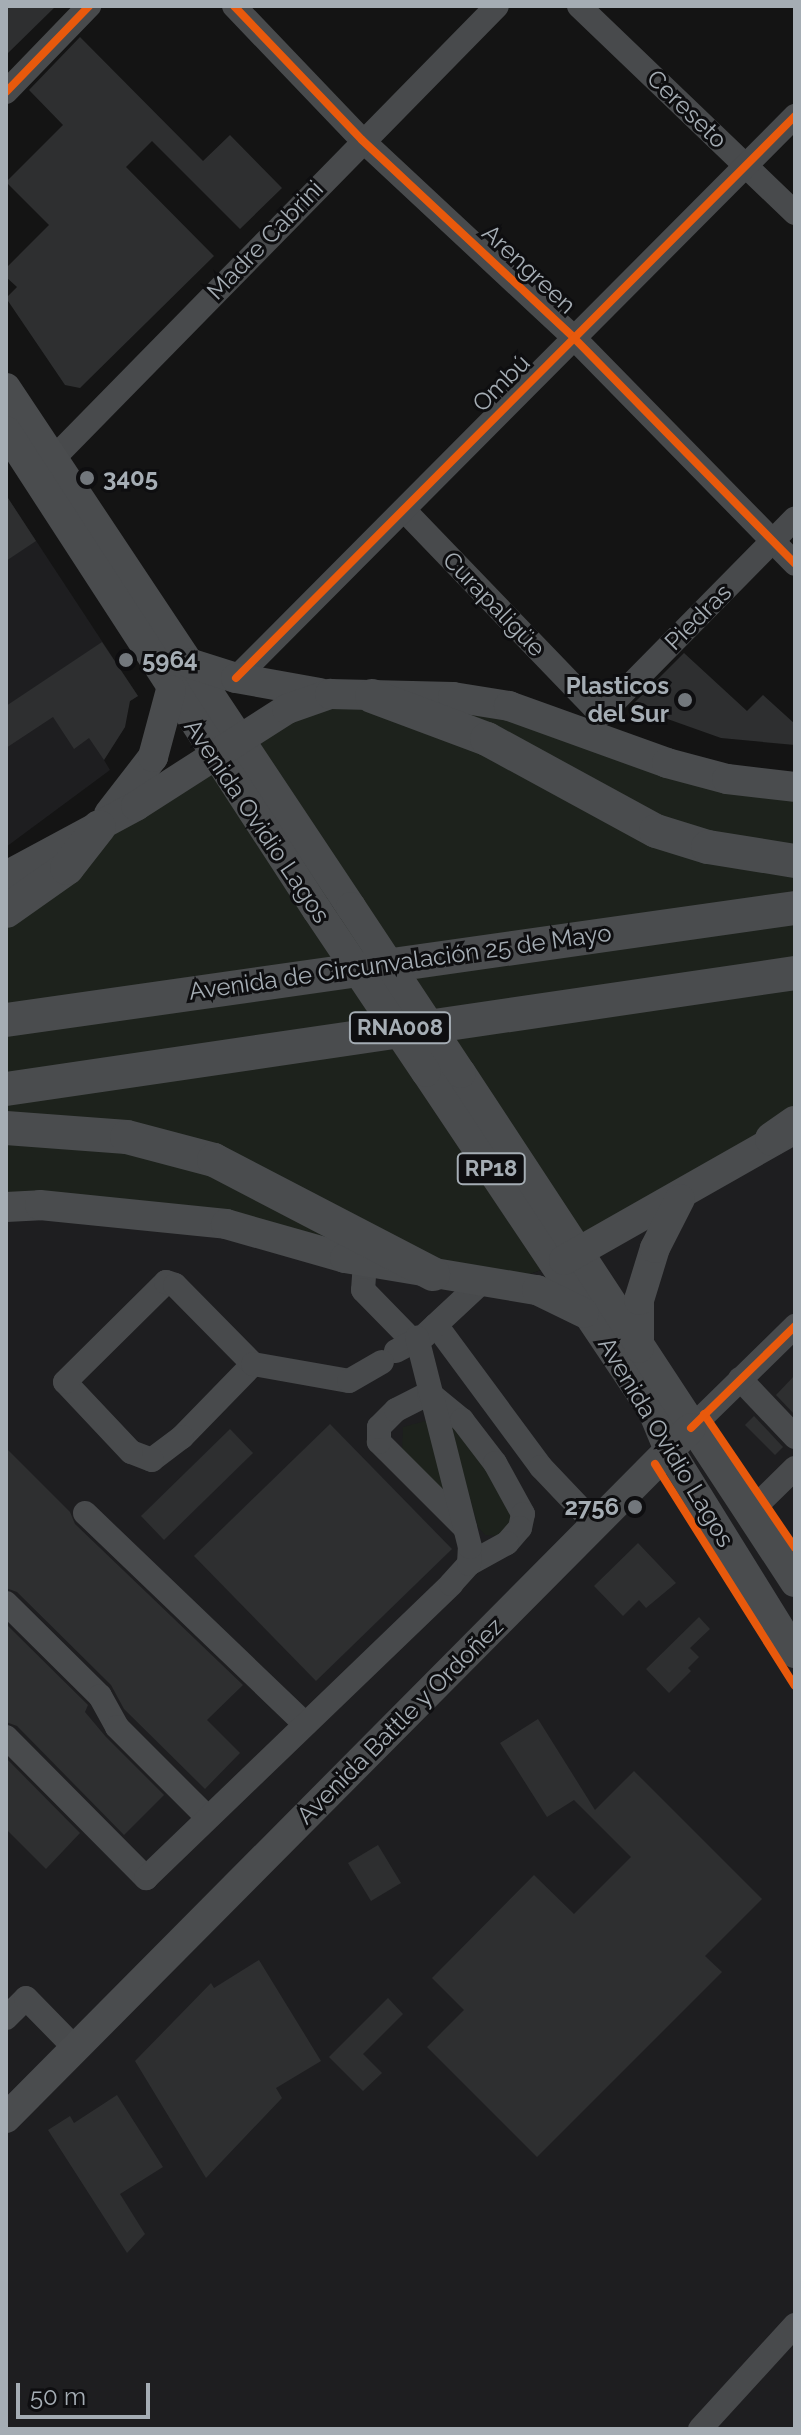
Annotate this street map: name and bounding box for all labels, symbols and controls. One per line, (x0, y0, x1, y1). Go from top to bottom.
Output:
street label: Cereseto (641, 64, 733, 154)
street label: Madre Cabrini (201, 174, 329, 306)
street label: Arengreen (476, 218, 582, 320)
street label: Ombú (466, 348, 536, 418)
place label: 3405 (103, 464, 158, 492)
marker: 3405 (78, 469, 96, 487)
street label: Curapaligüe (437, 545, 551, 663)
street label: Piedras (659, 578, 737, 656)
place label: 5964 (142, 646, 198, 674)
marker: 5964 (117, 651, 135, 669)
place label: Plasticos del Sur (566, 672, 669, 728)
marker: Plasticos del Sur (676, 691, 694, 709)
street label: Avenida Ovidio Lagos (178, 714, 336, 928)
street label: Avenida de Circunvalación 25 de Mayo (187, 918, 613, 1006)
road number: RNA008 (348, 1010, 452, 1046)
road number: RP18 (455, 1151, 527, 1187)
street label: Avenida Ovidio Lagos (592, 1332, 740, 1552)
place label: 2756 (564, 1493, 619, 1521)
marker: 2756 (626, 1498, 644, 1516)
street label: Avenida Battle y Ordoñez (290, 1611, 510, 1831)
scale bar (20, 2367, 154, 2417)
text: 50 m (30, 2382, 86, 2411)

